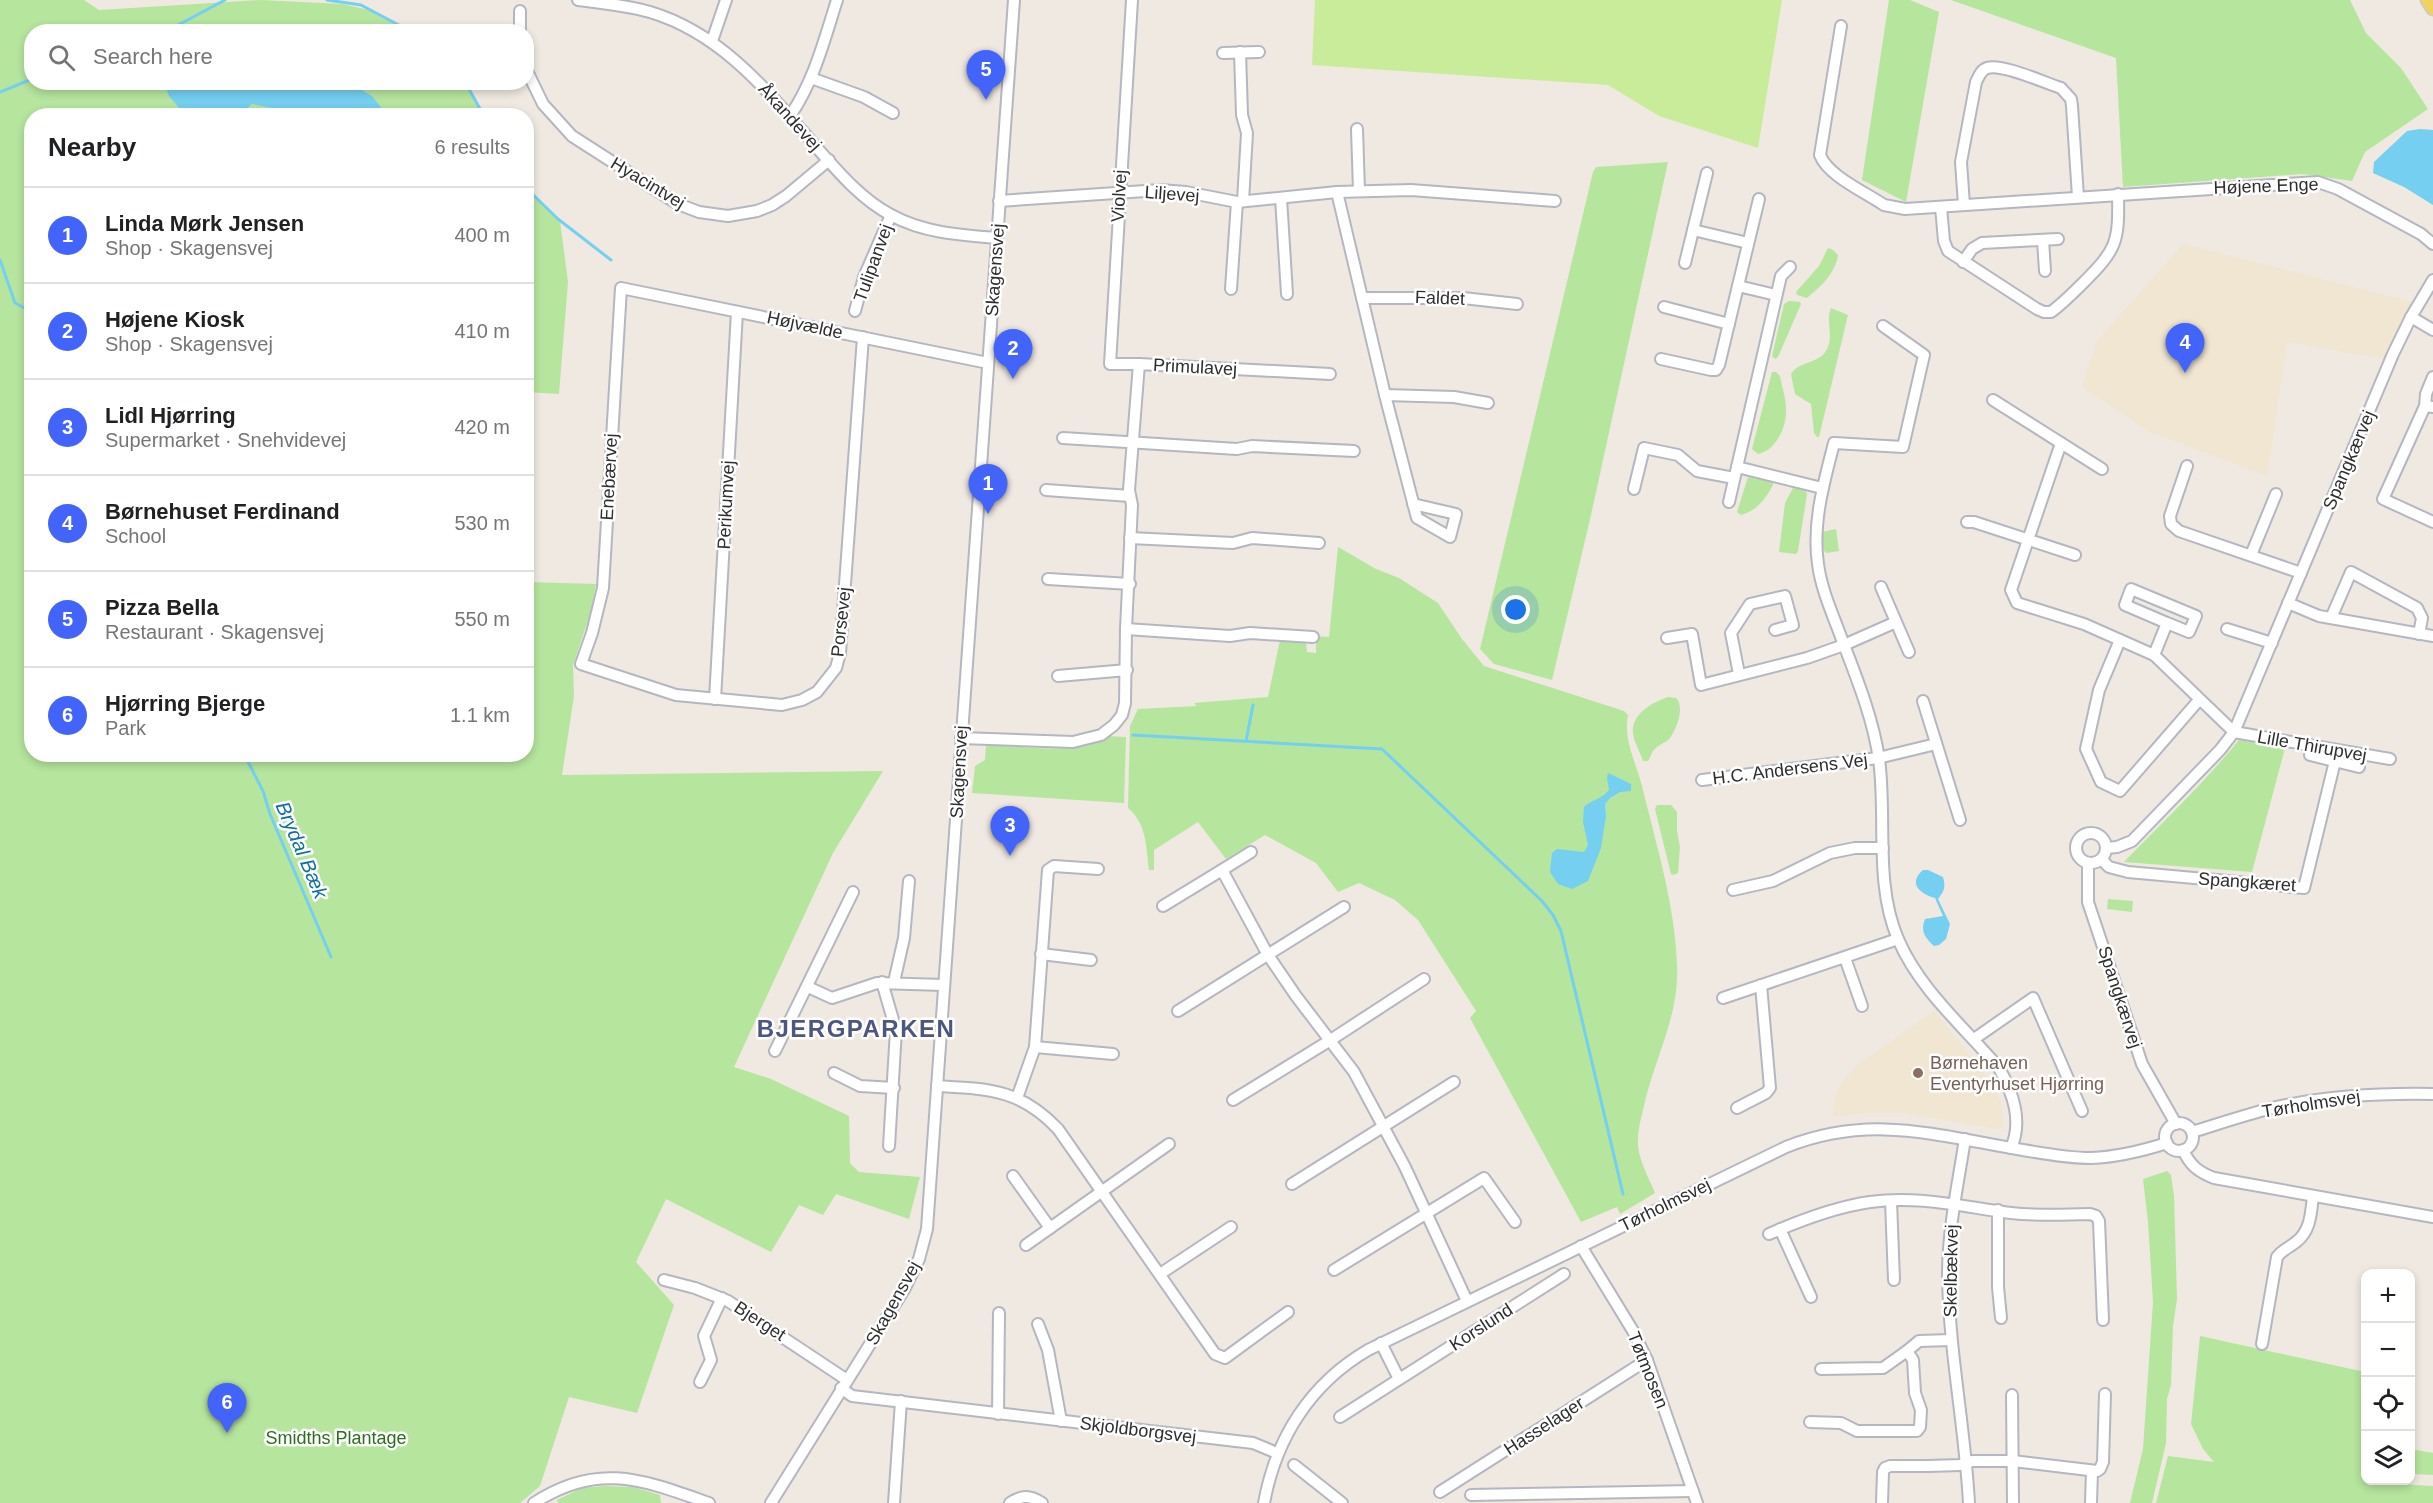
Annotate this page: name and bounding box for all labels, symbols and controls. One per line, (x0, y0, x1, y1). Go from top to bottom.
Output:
search box (24, 24, 534, 90)
icon: search (45, 41, 78, 74)
text: Search here (93, 44, 213, 69)
pin: 5 (966, 51, 1006, 100)
street label: Åkandevej (754, 79, 826, 155)
text: Nearby (48, 132, 136, 162)
text: 6 results (434, 136, 510, 158)
street label: Hyacintvej (607, 153, 689, 213)
street label: Violvej (1108, 169, 1130, 223)
street label: Højene Enge (2213, 174, 2319, 198)
street label: Liljevej (1144, 182, 1200, 206)
text: Linda Mørk Jensen (105, 211, 304, 236)
street label: Tulipanvej (850, 221, 896, 305)
street label: Skagensvej (982, 223, 1008, 317)
text: 1 (62, 224, 73, 246)
text: 400 m (454, 224, 510, 246)
text: Shop · Skagensvej (105, 237, 273, 259)
street label: Faldet (1415, 287, 1465, 309)
text: Højene Kiosk (105, 307, 244, 332)
street label: Højvælde (765, 307, 845, 343)
text: 2 (62, 320, 73, 342)
text: 410 m (454, 320, 510, 342)
pin: 4 (2166, 324, 2204, 373)
pin: 2 (994, 330, 1032, 379)
text: Shop · Skagensvej (105, 333, 273, 355)
street label: Primulavej (1153, 355, 1237, 379)
text: Lidl Hjørring (105, 403, 236, 428)
street label: Spangkærvej (2319, 407, 2379, 513)
text: 3 (62, 416, 73, 438)
text: 420 m (454, 416, 510, 438)
text: Supermarket · Snehvidevej (105, 429, 346, 451)
street label: Enebærvej (597, 433, 621, 521)
street label: Perikumvej (714, 460, 738, 550)
pin: 1 (968, 464, 1008, 514)
text: Børnehuset Ferdinand (105, 499, 340, 524)
text: 4 (62, 512, 73, 534)
text: 530 m (454, 512, 510, 534)
text: School (105, 525, 166, 547)
street label: Porsevej (827, 586, 855, 658)
text: Pizza Bella (105, 595, 219, 620)
your location (1501, 595, 1530, 624)
text: 5 (62, 608, 73, 630)
text: 550 m (454, 608, 510, 630)
text: Restaurant · Skagensvej (105, 621, 324, 643)
text: Hjørring Bjerge (105, 691, 265, 716)
text: 6 (62, 704, 73, 726)
text: 1.1 km (450, 704, 510, 726)
text: Park (105, 717, 146, 739)
street label: Skagensvej (947, 725, 971, 819)
street label: Lille Thirupvej (2256, 727, 2368, 765)
street label: H.C. Andersens Vej (1711, 750, 1869, 788)
water label: Brydal Bæk (272, 798, 333, 903)
pin: 3 (990, 806, 1030, 856)
street label: Spangkæret (2197, 869, 2297, 895)
street label: Spangkærvej (2094, 943, 2146, 1051)
district label: BJERGPARKEN (757, 1015, 955, 1042)
place label: Børnehaven Eventyrhuset Hjørring (1930, 1053, 2104, 1094)
marker: Børnehaven Eventyrhuset Hjørring (1911, 1066, 1925, 1080)
street label: Tørholmsvej (2261, 1086, 2361, 1122)
street label: Tørholmsvej (1616, 1174, 1714, 1236)
street label: Skelbækvej (1940, 1224, 1962, 1318)
street label: Skagensvej (862, 1257, 924, 1349)
map controls (2361, 1269, 2415, 1485)
button: + (2361, 1269, 2415, 1323)
street label: Bjerget (731, 1297, 789, 1345)
street label: Korslund (1446, 1299, 1516, 1355)
button: − (2361, 1323, 2415, 1377)
street label: Tøtmosen (1624, 1329, 1672, 1411)
button: locate (2361, 1377, 2415, 1431)
pin: 6 (208, 1384, 246, 1433)
street label: Hasselager (1500, 1393, 1588, 1459)
street label: Skjoldborgsvej (1079, 1413, 1197, 1447)
park label: Smidths Plantage (265, 1428, 407, 1448)
button: layers (2361, 1431, 2415, 1485)

